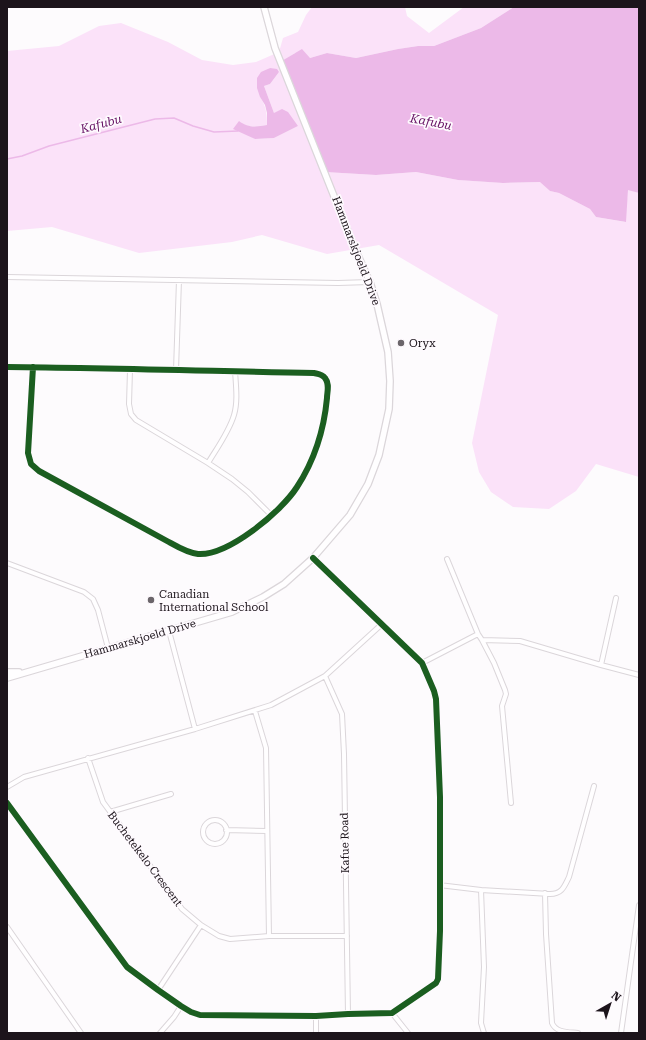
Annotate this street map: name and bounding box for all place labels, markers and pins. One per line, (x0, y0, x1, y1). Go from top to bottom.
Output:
place label: Oryx (409, 337, 436, 350)
marker: Oryx (396, 338, 406, 348)
place label: Canadian International School (159, 588, 269, 614)
marker: Canadian International School (146, 595, 156, 605)

